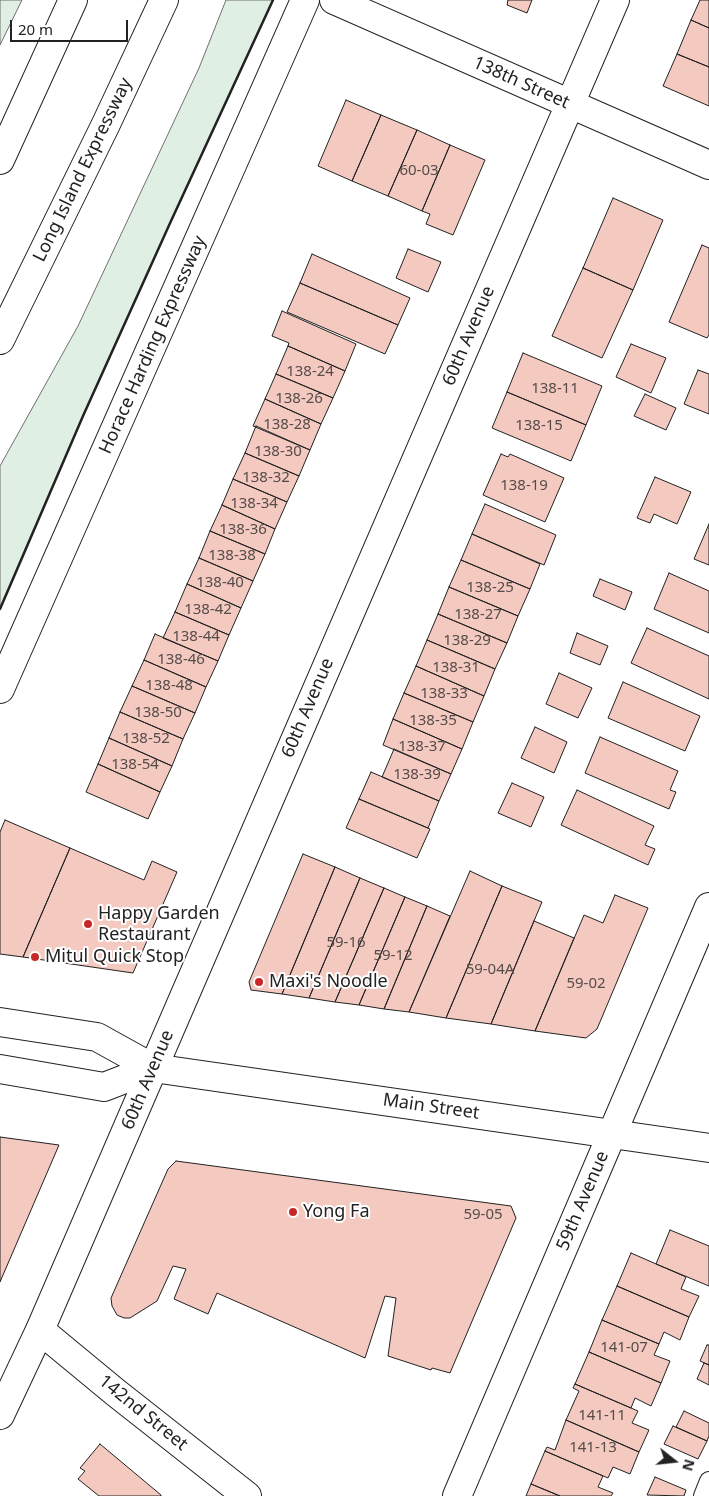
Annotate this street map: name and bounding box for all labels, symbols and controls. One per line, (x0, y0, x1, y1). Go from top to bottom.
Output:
scale bar (12, 10, 130, 42)
text: 20 m (18, 19, 53, 39)
street label: 138th Street (469, 52, 573, 114)
street label: Long Island Expressway (29, 74, 137, 266)
house number: 60-03 (399, 162, 439, 180)
street label: Horace Harding Expressway (95, 233, 211, 457)
street label: 60th Avenue (438, 283, 500, 389)
house number: 138-24 (286, 363, 334, 381)
house number: 138-11 (531, 380, 579, 398)
house number: 138-26 (275, 390, 323, 408)
house number: 138-28 (263, 416, 311, 434)
house number: 138-15 (515, 417, 563, 435)
house number: 138-30 (254, 443, 302, 461)
house number: 138-32 (242, 469, 290, 487)
house number: 138-19 (500, 477, 548, 495)
house number: 138-34 (230, 495, 278, 513)
house number: 138-36 (219, 521, 267, 539)
house number: 138-38 (208, 547, 256, 565)
house number: 138-40 (196, 574, 244, 592)
house number: 138-25 (466, 579, 514, 597)
house number: 138-42 (184, 601, 232, 619)
house number: 138-27 (454, 606, 502, 624)
house number: 138-44 (172, 628, 220, 646)
house number: 138-29 (443, 632, 491, 650)
house number: 138-46 (157, 651, 205, 669)
street label: 60th Avenue (277, 655, 339, 761)
house number: 138-31 (432, 659, 480, 677)
house number: 138-48 (145, 677, 193, 695)
house number: 138-33 (420, 685, 468, 703)
house number: 138-50 (134, 704, 182, 722)
house number: 138-35 (409, 712, 457, 730)
house number: 138-52 (122, 730, 170, 748)
house number: 138-37 (398, 738, 446, 756)
house number: 138-54 (111, 756, 159, 774)
house number: 138-39 (393, 766, 441, 784)
place label: Happy Garden Restaurant (98, 903, 220, 946)
marker: Happy Garden Restaurant (82, 918, 94, 930)
house number: 59-16 (326, 934, 366, 952)
place label: Mitul Quick Stop (45, 946, 184, 968)
house number: 59-12 (373, 947, 413, 965)
marker: Mitul Quick Stop (29, 951, 41, 963)
house number: 59-04A (466, 961, 514, 979)
place label: Maxi's Noodle (269, 971, 388, 993)
house number: 59-02 (566, 975, 606, 993)
marker: Maxi's Noodle (253, 976, 265, 988)
street label: 60th Avenue (117, 1027, 179, 1133)
street label: Main Street (381, 1090, 481, 1124)
street label: 59th Avenue (552, 1148, 614, 1254)
place label: Yong Fa (303, 1201, 369, 1223)
marker: Yong Fa (287, 1206, 299, 1218)
house number: 59-05 (463, 1206, 503, 1224)
house number: 141-07 (600, 1339, 648, 1357)
street label: 142nd Street (94, 1371, 192, 1455)
house number: 141-11 (578, 1407, 626, 1425)
north arrow (649, 1436, 699, 1486)
house number: 141-13 (569, 1439, 617, 1457)
text: N (678, 1457, 700, 1473)

